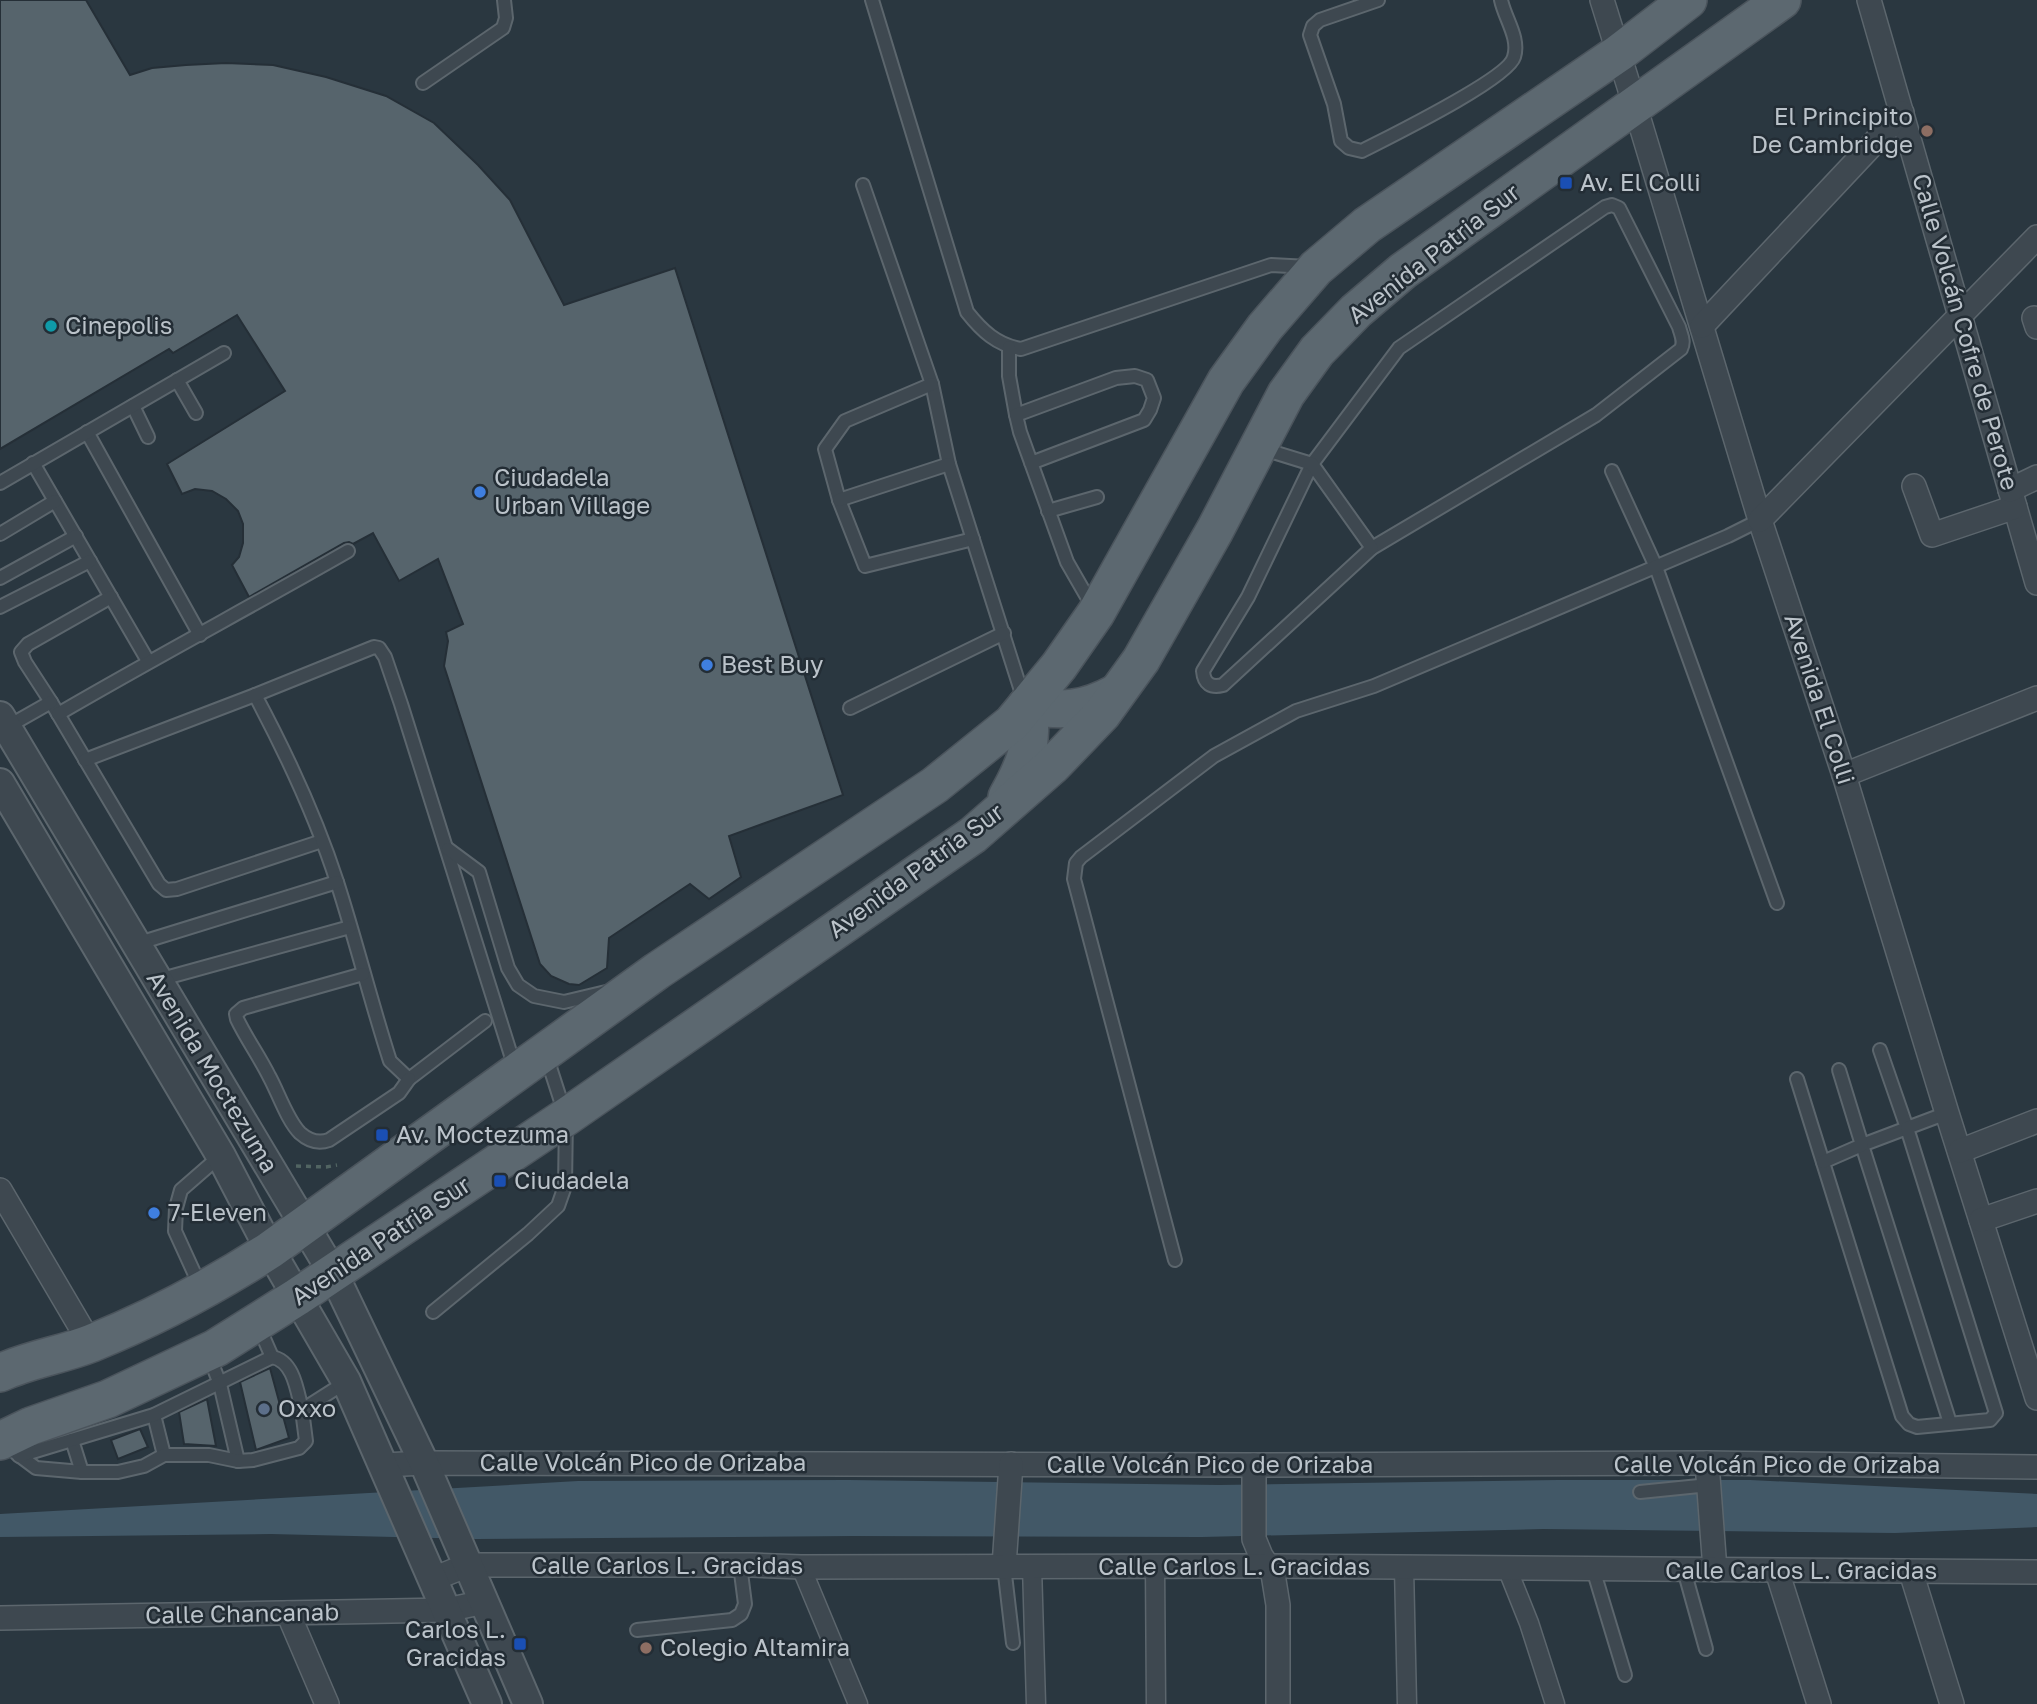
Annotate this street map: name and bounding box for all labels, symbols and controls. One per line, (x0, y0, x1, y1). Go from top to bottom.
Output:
place label: El Principito De Cambridge (1751, 101, 1913, 158)
marker: El Principito De Cambridge (1919, 123, 1935, 139)
place label: Av. El Colli (1580, 167, 1701, 196)
street label: Calle Volcán Cofre de Perote (1907, 170, 2026, 493)
marker: Av. El Colli (1558, 175, 1574, 191)
street label: Avenida Patria Sur (1341, 177, 1525, 329)
place label: Cinepolis (65, 310, 172, 339)
marker: Cinepolis (43, 318, 59, 334)
place label: Ciudadela Urban Village (494, 462, 650, 519)
marker: Ciudadela Urban Village (472, 484, 488, 500)
street label: Avenida El Colli (1779, 609, 1862, 788)
place label: Best Buy (721, 649, 823, 678)
marker: Best Buy (699, 657, 715, 673)
street label: Avenida Patria Sur (822, 796, 1009, 943)
street label: Avenida Moctezuma (142, 965, 285, 1177)
place label: Av. Moctezuma (396, 1119, 569, 1148)
marker: Av. Moctezuma (374, 1127, 390, 1143)
place label: Ciudadela (514, 1165, 630, 1194)
street label: Avenida Patria Sur (285, 1169, 475, 1311)
marker: Ciudadela (492, 1173, 508, 1189)
place label: 7-Eleven (168, 1197, 267, 1226)
marker: 7-Eleven (146, 1205, 162, 1221)
place label: Oxxo (278, 1393, 336, 1422)
marker: Oxxo (256, 1401, 272, 1417)
street label: Calle Volcán Pico de Orizaba (480, 1447, 806, 1476)
street label: Calle Volcán Pico de Orizaba (1047, 1449, 1373, 1478)
street label: Calle Volcán Pico de Orizaba (1614, 1449, 1940, 1478)
street label: Calle Carlos L. Gracidas (531, 1550, 803, 1579)
street label: Calle Carlos L. Gracidas (1098, 1551, 1370, 1580)
street label: Calle Carlos L. Gracidas (1665, 1555, 1937, 1584)
street label: Calle Chancanab (145, 1596, 339, 1629)
place label: Carlos L. Gracidas (405, 1614, 506, 1671)
place label: Colegio Altamira (660, 1632, 850, 1661)
marker: Carlos L. Gracidas (512, 1636, 528, 1652)
marker: Colegio Altamira (638, 1640, 654, 1656)

